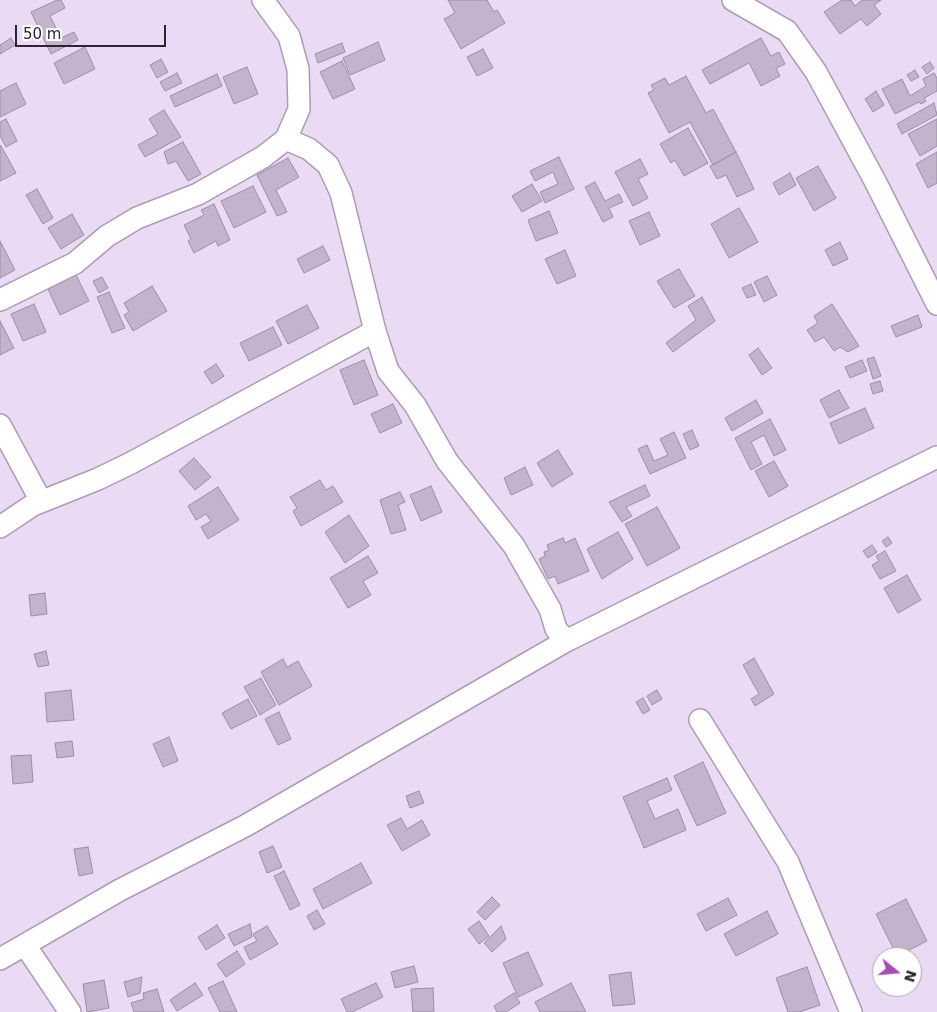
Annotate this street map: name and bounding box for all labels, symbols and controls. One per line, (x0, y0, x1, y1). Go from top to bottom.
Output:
scale bar (18, 15, 169, 47)
text: 50 m (23, 25, 61, 43)
north arrow (872, 947, 922, 997)
text: N (901, 968, 920, 984)

